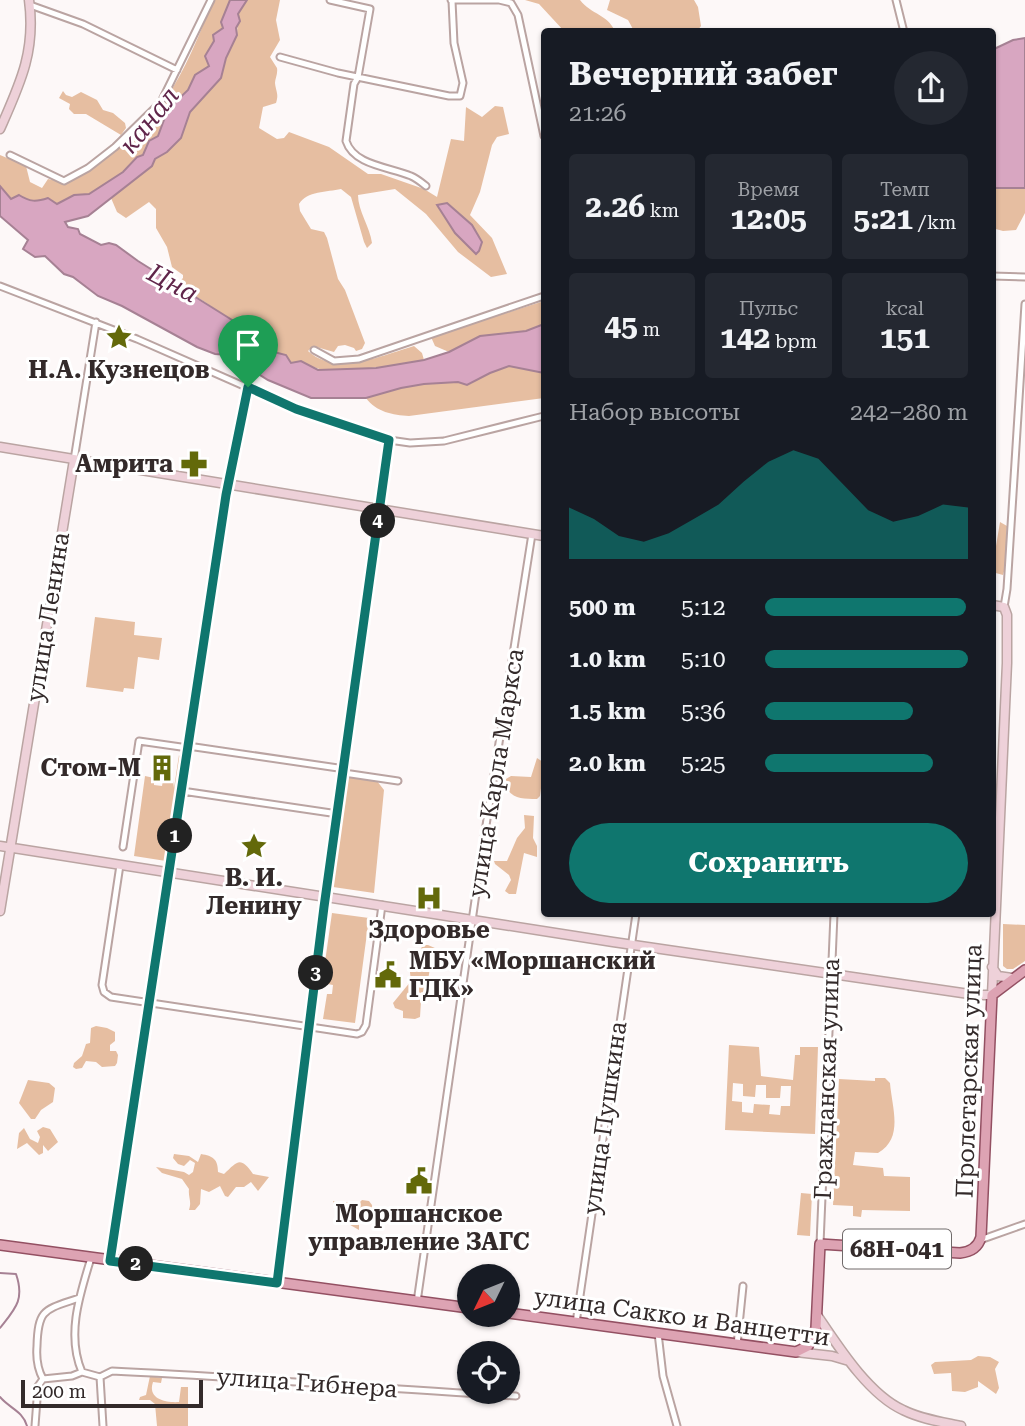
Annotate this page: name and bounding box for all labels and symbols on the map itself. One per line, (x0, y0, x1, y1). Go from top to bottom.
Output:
water label: канал (113, 81, 185, 159)
water label: Цна (142, 257, 203, 309)
pin (218, 315, 278, 387)
place icon: Н.А. Кузнецов (104, 322, 134, 352)
place label: Н.А. Кузнецов (28, 356, 210, 384)
pharmacy icon: Амрита (179, 449, 209, 479)
place label: Амрита (75, 450, 173, 478)
pin: 4 (360, 504, 396, 538)
street label: улица Ленина (21, 530, 75, 704)
street label: улица Карла Маркса (462, 647, 530, 899)
building icon: Стом-М (147, 753, 177, 783)
place label: Стом-М (41, 754, 141, 782)
pin: 1 (158, 818, 192, 854)
place icon: В. И. Ленину (239, 831, 269, 861)
place label: В. И. Ленину (206, 864, 302, 920)
hospital icon: Здоровье (414, 883, 444, 913)
place label: Здоровье (368, 916, 490, 944)
street label: Пролетарская улица (951, 943, 987, 1199)
place label: МБУ «Моршанский ГДК» (409, 947, 655, 1003)
pin: 3 (298, 956, 334, 990)
street label: Гражданская улица (809, 958, 845, 1200)
public building icon: МБУ «Моршанский ГДК» (373, 960, 403, 990)
street label: улица Пушкина (578, 1020, 632, 1216)
public building icon: Моршанское управление ЗАГС (404, 1166, 434, 1196)
place label: Моршанское управление ЗАГС (308, 1200, 530, 1256)
road number: 68Н-041 (843, 1230, 951, 1268)
pin: 2 (118, 1246, 154, 1282)
north arrow (457, 1264, 520, 1326)
street label: улица Сакко и Ванцетти (532, 1282, 832, 1352)
street label: улица Гибнера (216, 1363, 398, 1403)
scale bar (21, 1377, 203, 1409)

